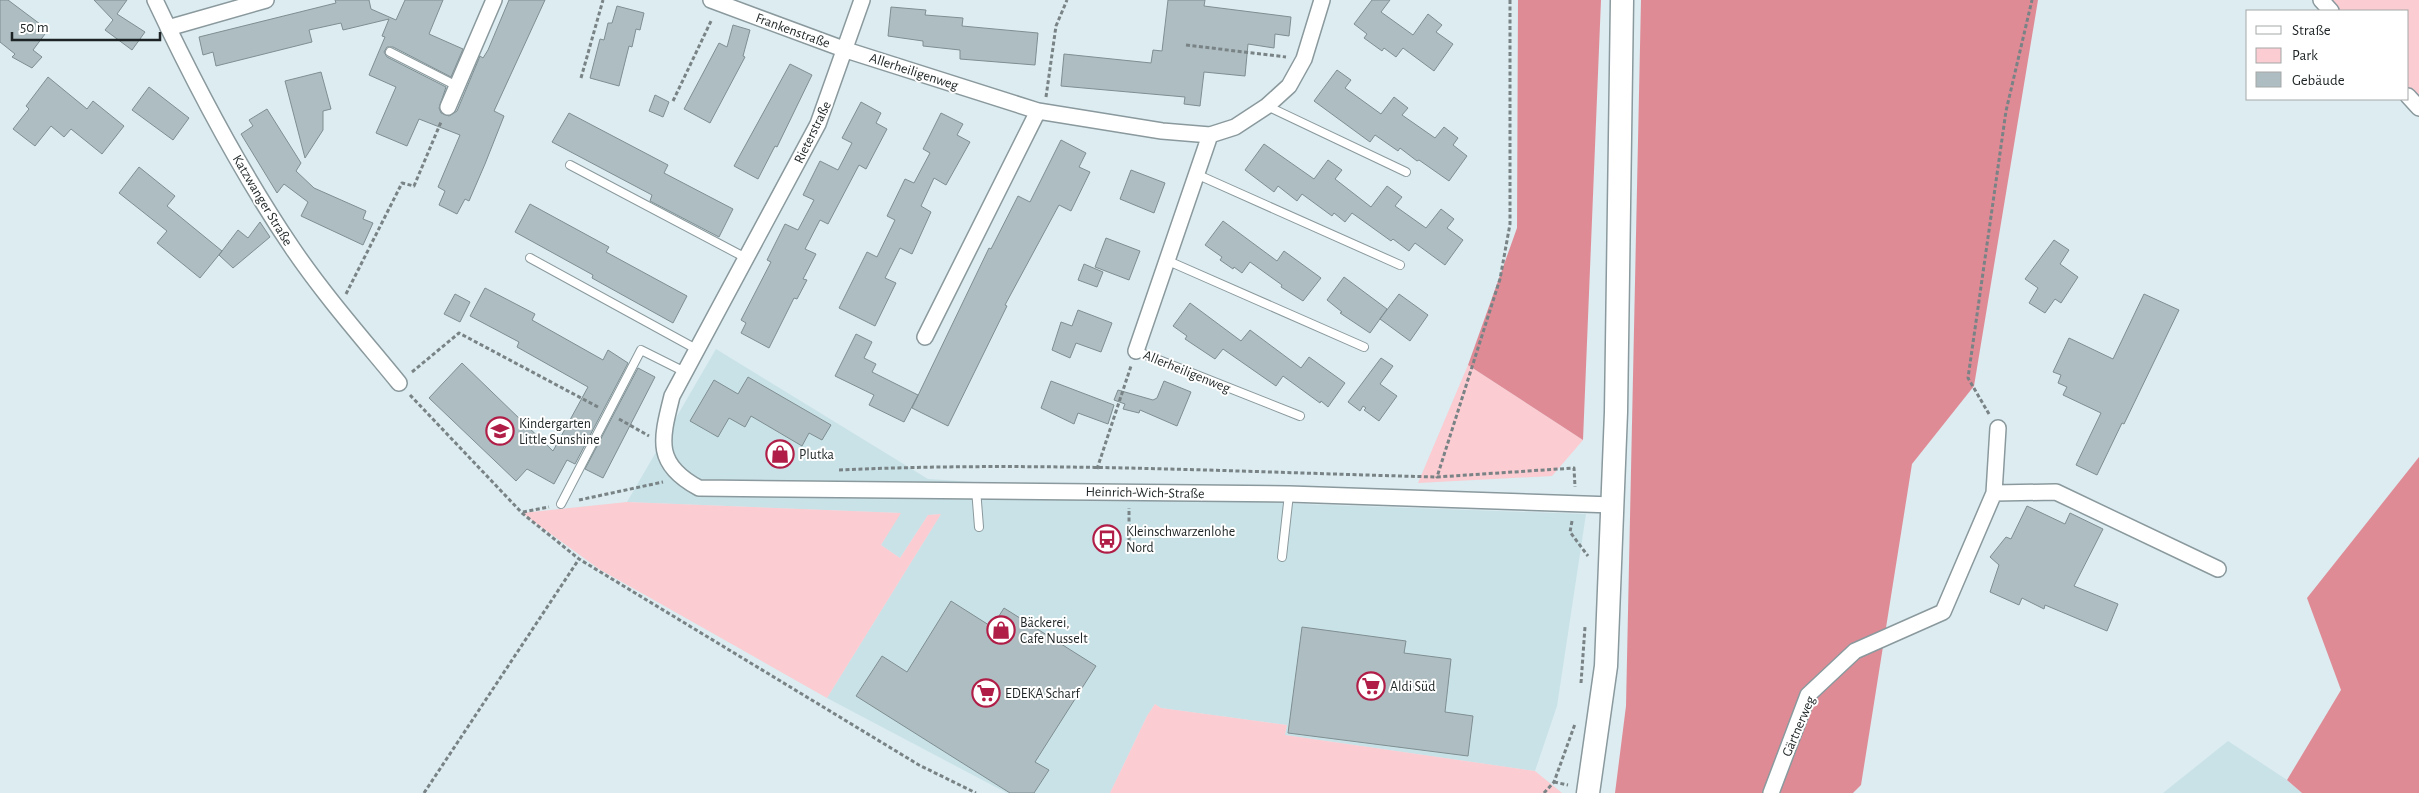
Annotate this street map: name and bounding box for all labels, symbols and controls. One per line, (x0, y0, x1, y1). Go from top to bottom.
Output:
scale bar (12, 10, 160, 42)
legend (2246, 10, 2409, 100)
street label: Frankenstraße (754, 11, 832, 51)
text: 50 m (20, 20, 49, 35)
text: Straße (2292, 23, 2331, 38)
text: Park (2292, 48, 2318, 63)
street label: Allerheiligenweg (868, 51, 960, 93)
text: Gebäude (2292, 73, 2345, 88)
street label: Rieterstraße (792, 99, 834, 166)
street label: Katzwanger Straße (230, 153, 295, 248)
street label: Allerheiligenweg (1141, 348, 1232, 396)
school or university icon: Kindergarten Little Sunshine (485, 416, 515, 446)
place label: Kindergarten Little Sunshine (519, 417, 600, 447)
shop icon: Plutka (765, 439, 795, 469)
place label: Plutka (799, 448, 834, 462)
street label: Heinrich-Wich-Straße (1085, 485, 1205, 501)
bus stop icon: Kleinschwarzenlohe Nord (1092, 524, 1122, 554)
place label: Kleinschwarzenlohe Nord (1126, 525, 1235, 555)
shop icon: Bäckerei, Cafe Nusselt (986, 615, 1016, 645)
place label: Bäckerei, Cafe Nusselt (1020, 616, 1088, 646)
supermarket icon: Aldi Süd (1356, 671, 1386, 701)
supermarket icon: EDEKA Scharf (971, 678, 1001, 708)
place label: Aldi Süd (1390, 680, 1436, 694)
place label: EDEKA Scharf (1005, 687, 1080, 701)
street label: Gärtnerweg (1780, 694, 1818, 759)

